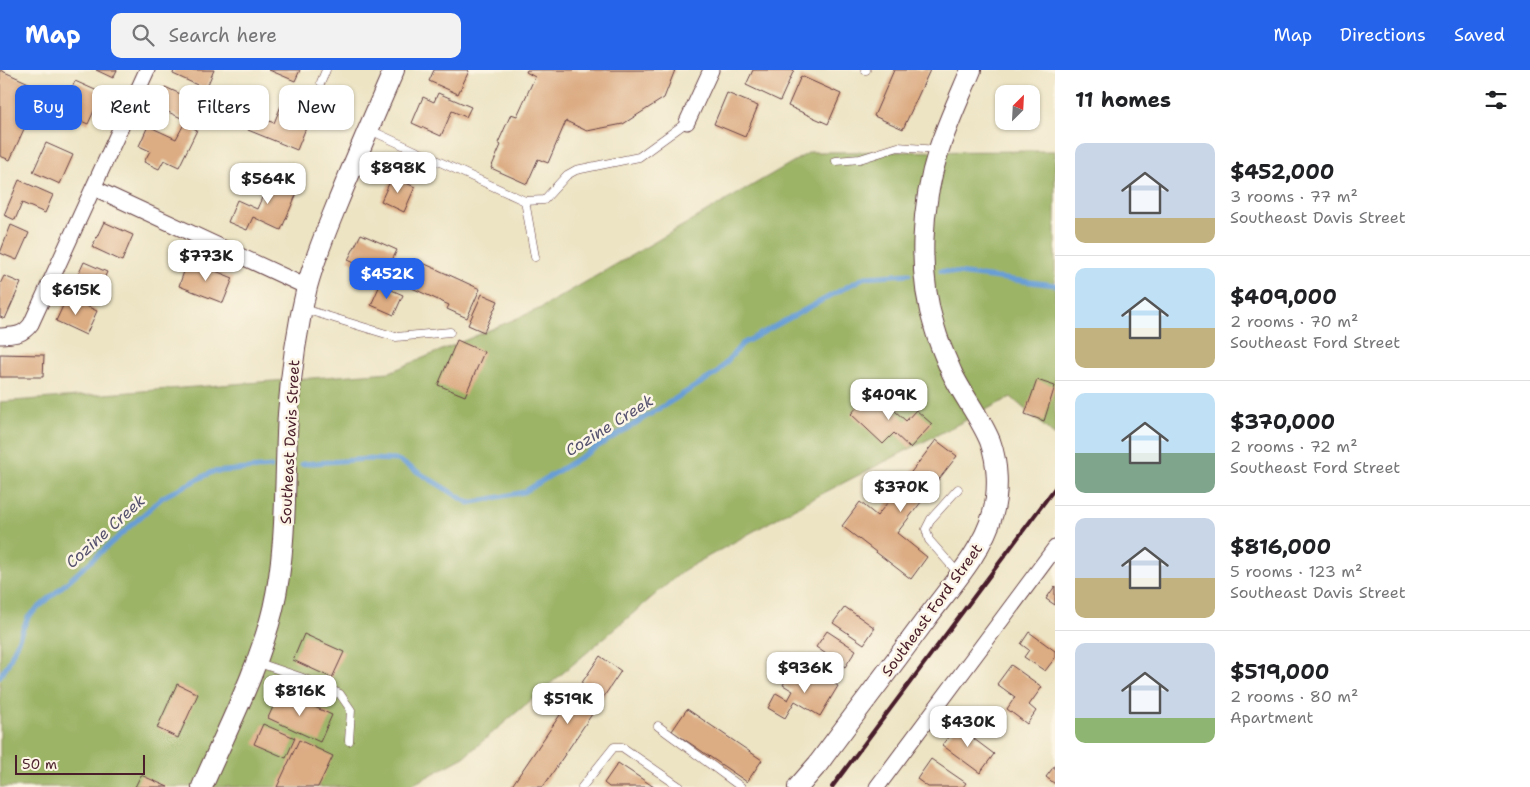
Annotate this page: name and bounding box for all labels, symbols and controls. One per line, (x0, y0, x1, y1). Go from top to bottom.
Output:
search box (111, 13, 461, 58)
text: Map (25, 19, 81, 51)
icon: search (129, 21, 157, 49)
text: Search here (169, 23, 277, 48)
text: Map (1274, 23, 1312, 47)
text: Directions (1340, 23, 1426, 47)
text: Saved (1454, 23, 1505, 47)
chip: Buy (15, 85, 82, 130)
chip: Rent (92, 85, 169, 130)
chip: Filters (179, 85, 269, 130)
chip: New (279, 85, 354, 130)
north arrow (995, 85, 1040, 130)
map controls (995, 85, 1040, 130)
text: 11 homes (1075, 86, 1171, 114)
icon: filters (1482, 86, 1510, 114)
pin: $898K (363, 152, 433, 194)
text: $898K (370, 157, 426, 178)
text: $452,000 (1230, 158, 1335, 186)
pin: $564K (233, 162, 303, 205)
icon: home (1115, 163, 1175, 223)
text: $564K (241, 168, 295, 189)
text: 3 rooms · 77 m² (1230, 186, 1358, 207)
text: Southeast Davis Street (1230, 207, 1406, 228)
pin: $773K (171, 240, 241, 282)
text: $773K (179, 245, 233, 266)
pin: $452K (352, 258, 422, 300)
text: $452K (360, 263, 414, 284)
pin: $615K (41, 274, 111, 316)
text: $615K (51, 279, 101, 300)
text: $409,000 (1230, 283, 1337, 311)
icon: home (1115, 288, 1175, 348)
text: 2 rooms · 70 m² (1230, 311, 1358, 332)
text: Southeast Ford Street (1230, 332, 1400, 353)
street label: Southeast Davis Street (276, 359, 304, 525)
pin: $409K (854, 378, 924, 421)
text: $409K (861, 384, 917, 405)
water label: Cozine Creek (561, 390, 657, 461)
text: $370,000 (1230, 408, 1335, 436)
icon: home (1115, 413, 1175, 473)
text: 2 rooms · 72 m² (1230, 436, 1358, 457)
text: Southeast Ford Street (1230, 457, 1400, 478)
pin: $370K (866, 470, 936, 513)
text: $370K (874, 476, 928, 497)
water label: Cozine Creek (61, 490, 150, 573)
text: $816,000 (1230, 533, 1331, 561)
icon: home (1115, 538, 1175, 598)
street label: Southeast Ford Street (877, 540, 987, 680)
text: 5 rooms · 123 m² (1230, 561, 1362, 582)
text: Southeast Davis Street (1230, 582, 1406, 603)
pin: $936K (770, 652, 840, 694)
text: $936K (778, 657, 832, 678)
text: $519,000 (1230, 658, 1330, 686)
icon: home (1115, 663, 1175, 723)
pin: $816K (265, 674, 335, 717)
text: $816K (275, 680, 325, 701)
pin: $519K (533, 682, 603, 725)
text: 2 rooms · 80 m² (1230, 686, 1358, 707)
text: $519K (543, 688, 593, 709)
pin: $430K (933, 706, 1003, 748)
text: Apartment (1230, 707, 1313, 728)
text: $430K (941, 711, 995, 732)
scale bar (15, 752, 145, 775)
text: 50 m (22, 755, 57, 773)

